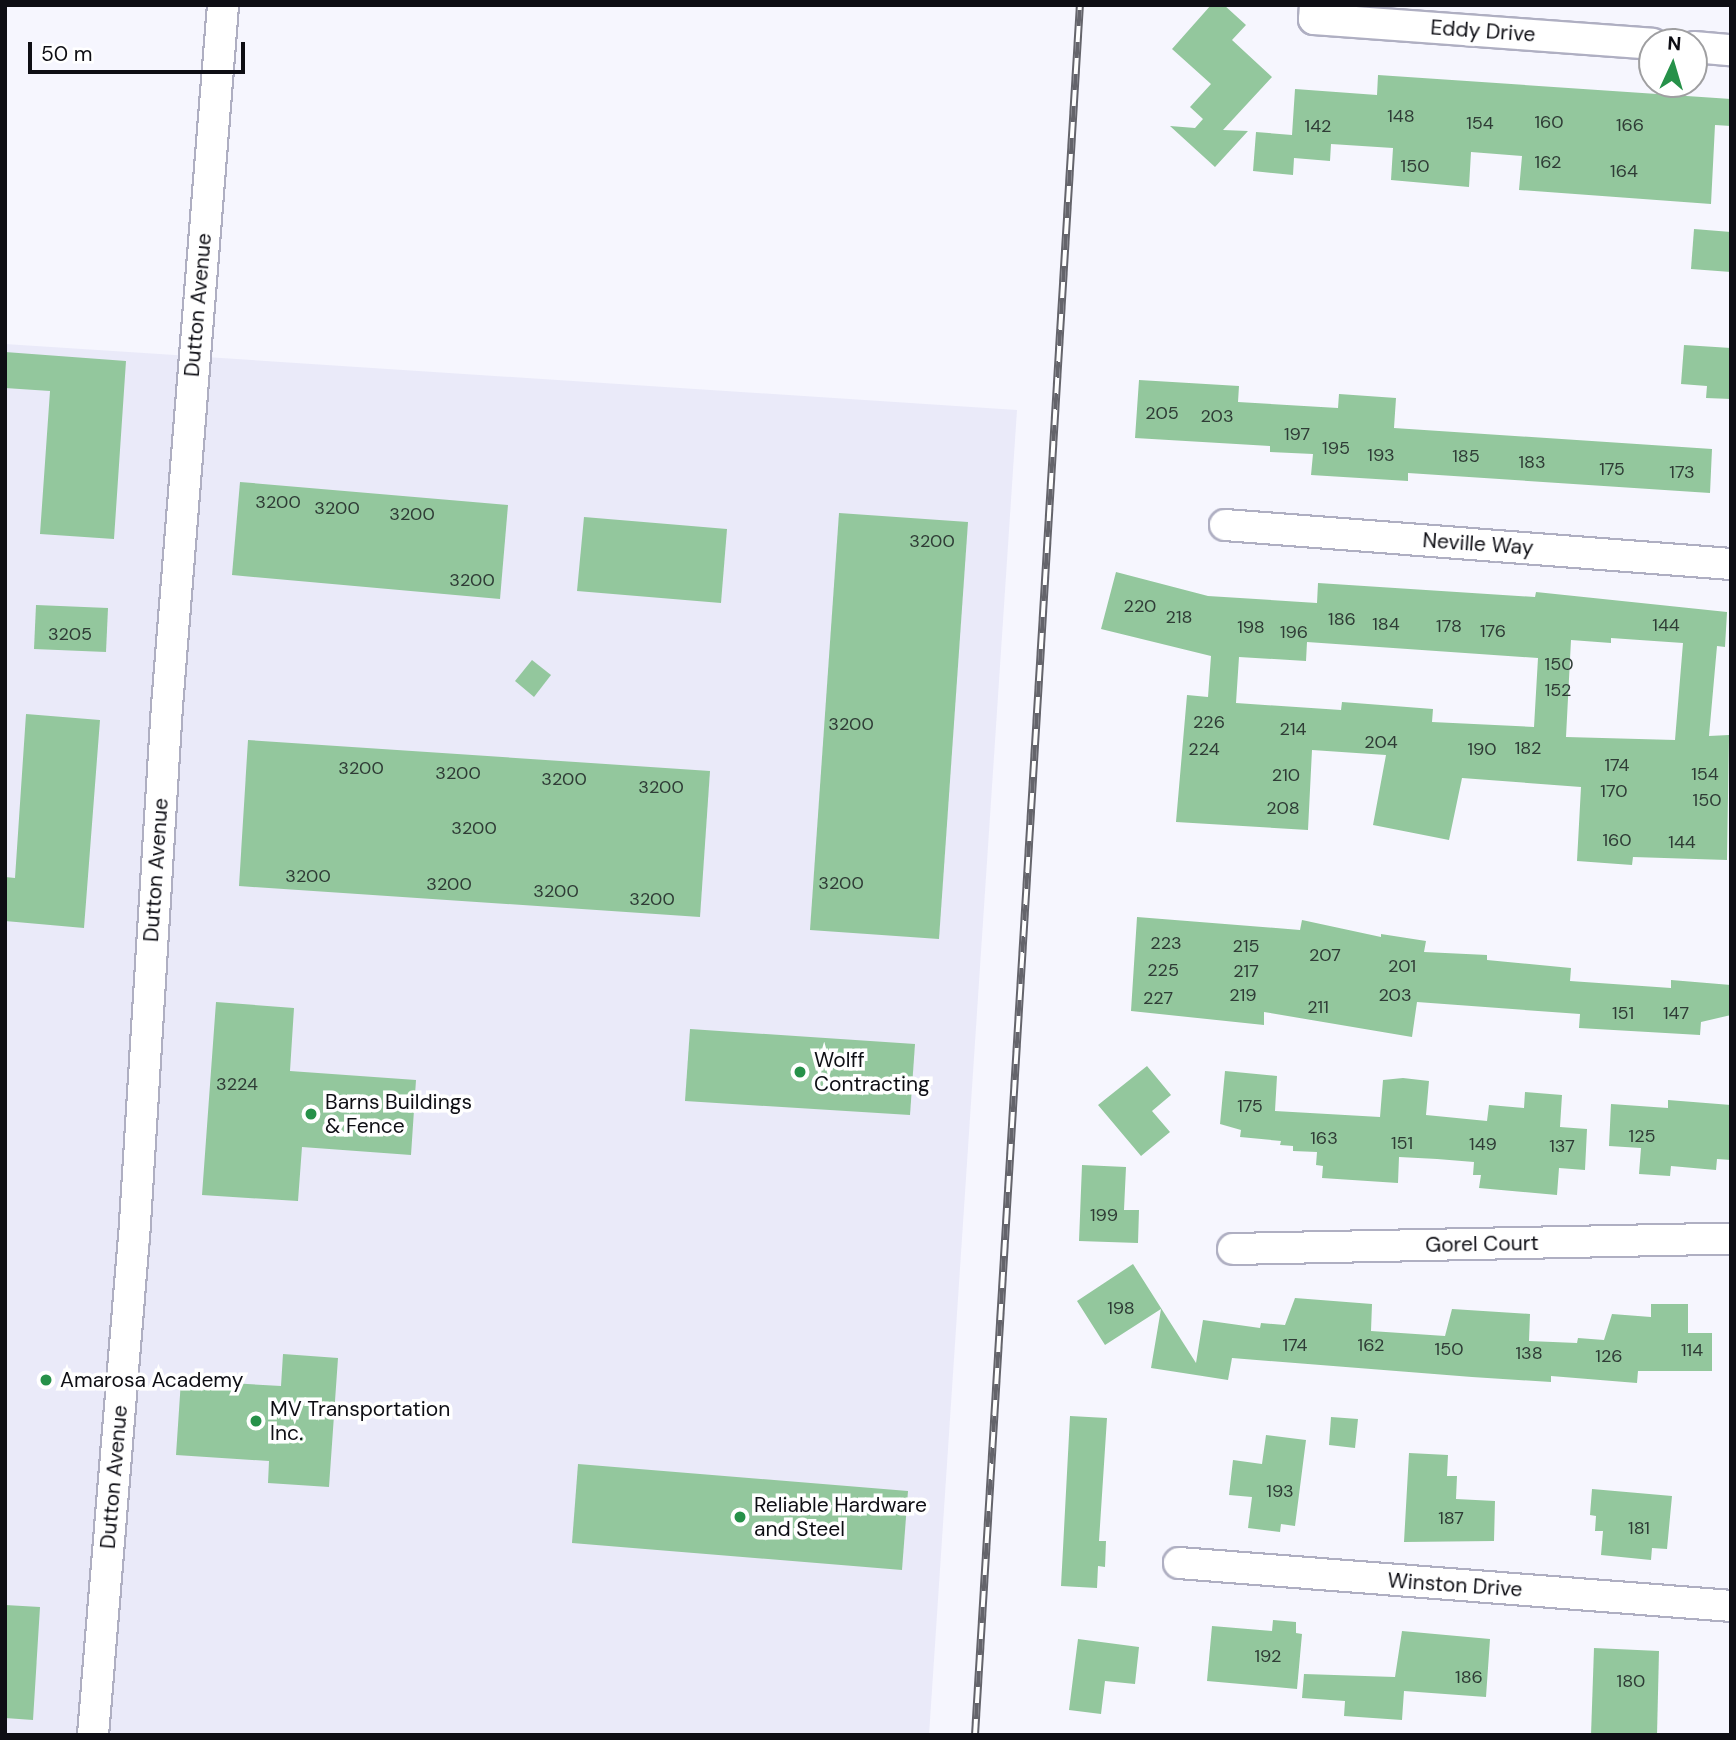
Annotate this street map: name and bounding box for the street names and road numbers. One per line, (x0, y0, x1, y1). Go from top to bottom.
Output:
street label: Eddy Drive (1430, 15, 1536, 47)
street label: Dutton Avenue (179, 232, 217, 378)
street label: Neville Way (1422, 528, 1534, 560)
street label: Dutton Avenue (138, 797, 174, 943)
street label: Gorel Court (1425, 1230, 1539, 1258)
street label: Dutton Avenue (95, 1404, 133, 1550)
street label: Winston Drive (1387, 1568, 1523, 1602)

